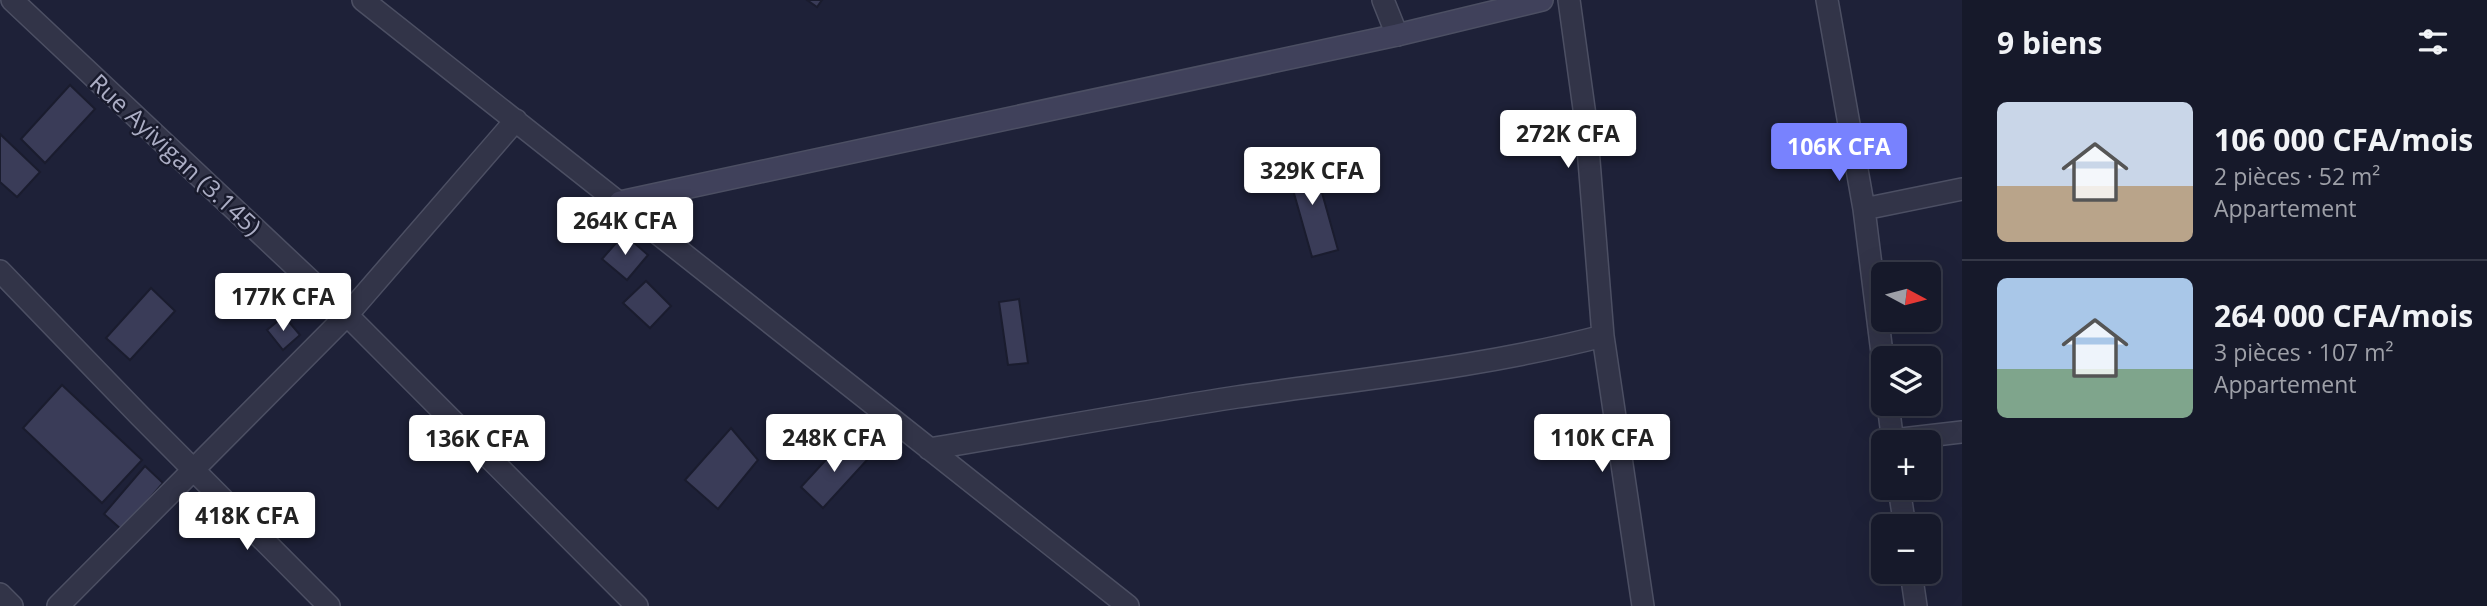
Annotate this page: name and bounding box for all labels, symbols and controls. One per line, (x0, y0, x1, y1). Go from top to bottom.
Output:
text: 9 biens (1997, 22, 2102, 63)
icon: filters (2414, 23, 2452, 61)
street label: Rue Ayivigan (3.145) (83, 66, 269, 242)
pin: 272K CFA (1496, 110, 1640, 170)
text: 272K CFA (1516, 117, 1620, 149)
text: 106 000 CFA/mois (2214, 119, 2473, 160)
pin: 106K CFA (1767, 124, 1911, 183)
text: 106K CFA (1787, 130, 1891, 162)
icon: home (2053, 130, 2137, 214)
pin: 329K CFA (1240, 148, 1384, 207)
text: 329K CFA (1260, 154, 1364, 186)
text: 2 pièces · 52 m² (2214, 160, 2380, 192)
text: Appartement (2214, 192, 2357, 224)
pin: 264K CFA (553, 198, 697, 257)
text: 264K CFA (573, 204, 677, 236)
north arrow (1871, 262, 1941, 332)
map controls (1871, 262, 1941, 584)
pin: 177K CFA (211, 274, 355, 333)
text: 177K CFA (231, 280, 335, 312)
text: 264 000 CFA/mois (2214, 295, 2473, 336)
icon: home (2053, 306, 2137, 390)
text: 3 pièces · 107 m² (2214, 336, 2394, 368)
button: layers (1871, 346, 1941, 416)
text: Appartement (2214, 368, 2357, 400)
pin: 248K CFA (762, 414, 906, 474)
pin: 110K CFA (1530, 414, 1674, 474)
pin: 136K CFA (405, 416, 549, 475)
text: 248K CFA (782, 421, 886, 453)
text: 110K CFA (1550, 421, 1654, 453)
text: 136K CFA (425, 422, 529, 454)
button: + (1871, 430, 1941, 500)
pin: 418K CFA (175, 492, 319, 552)
text: 418K CFA (195, 499, 299, 531)
button: − (1871, 514, 1941, 584)

